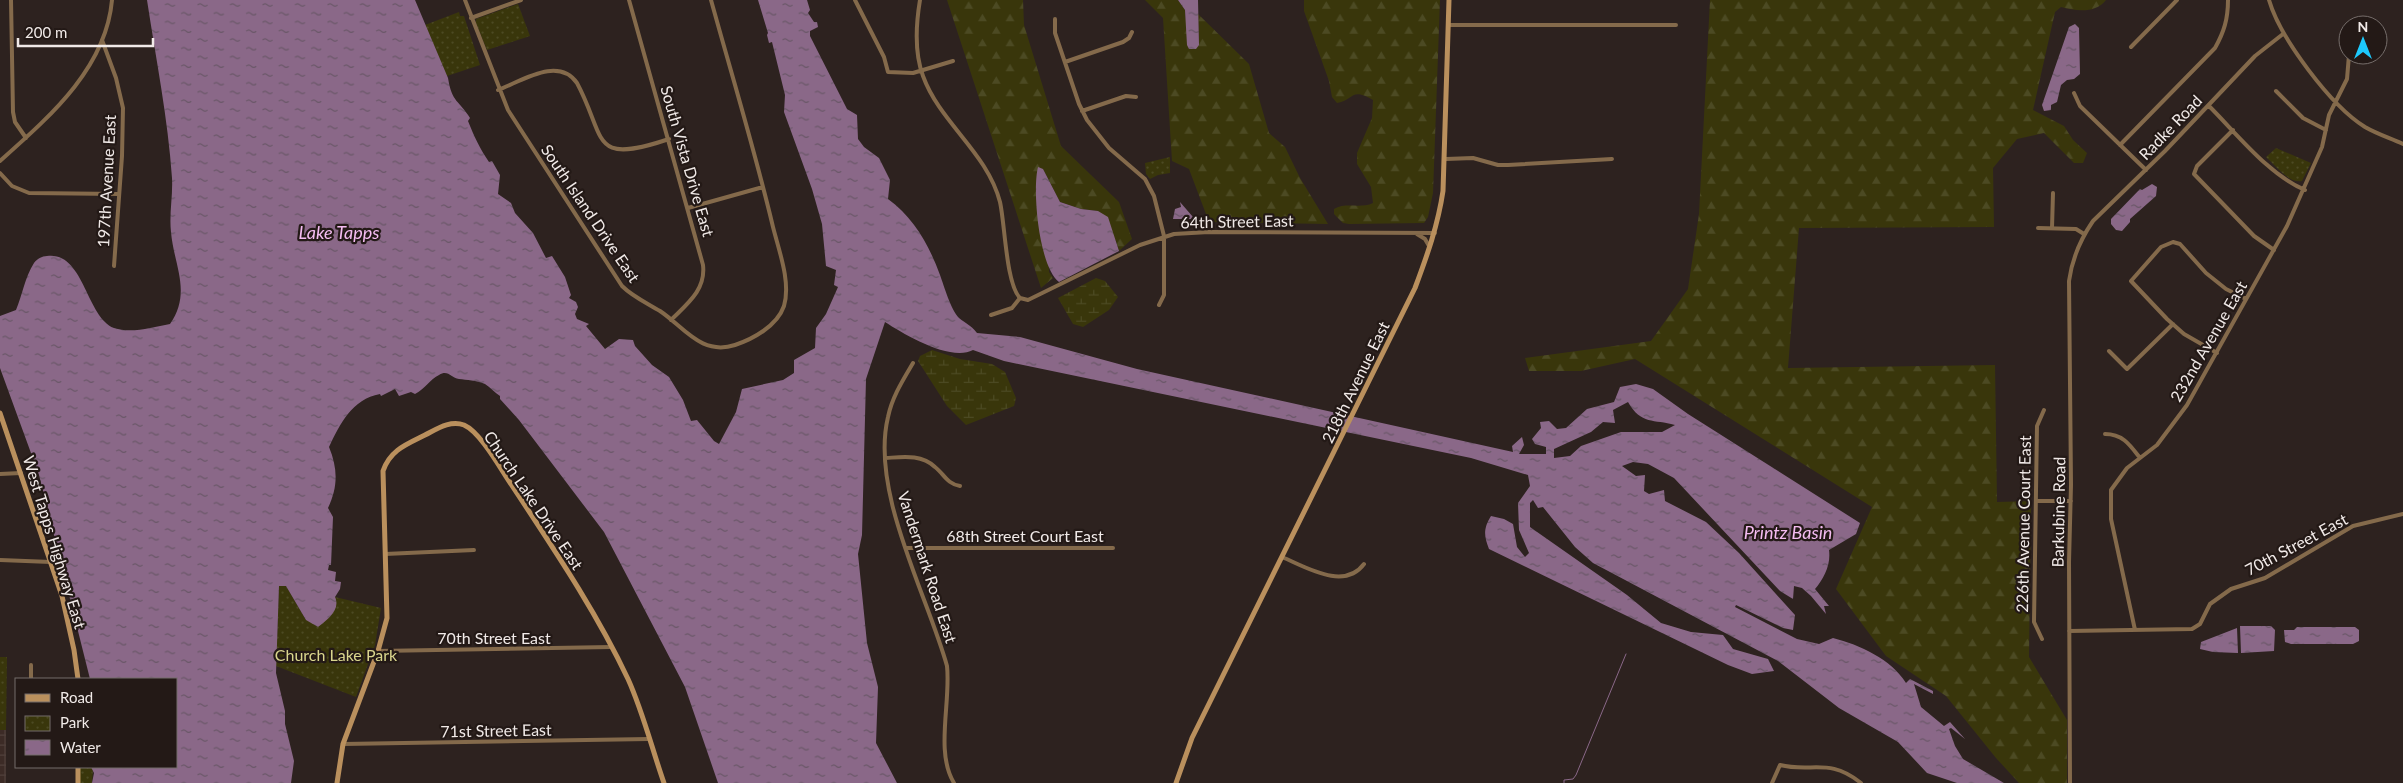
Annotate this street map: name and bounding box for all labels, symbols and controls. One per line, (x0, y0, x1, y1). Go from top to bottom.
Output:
scale bar (18, 15, 152, 47)
north arrow (2338, 15, 2388, 65)
text: N (2358, 18, 2368, 35)
text: 200 m (25, 23, 67, 41)
street label: South Vista Drive East (657, 83, 719, 239)
street label: Radke Road (2135, 91, 2205, 163)
street label: 197th Avenue East (93, 114, 119, 248)
street label: South Island Drive East (538, 140, 644, 286)
street label: 64th Street East (1180, 211, 1294, 231)
water label: Lake Tapps (298, 221, 380, 243)
street label: 232nd Avenue East (2166, 277, 2250, 405)
street label: 218th Avenue East (1317, 318, 1393, 446)
street label: Church Lake Drive East (481, 427, 588, 573)
street label: 226th Avenue Court East (2012, 435, 2034, 613)
street label: West Tapps Highway East (20, 453, 90, 631)
street label: Barkubine Road (2048, 456, 2068, 568)
street label: Vandermark Road East (895, 489, 962, 645)
street label: 70th Street East (2242, 509, 2351, 579)
water label: Printz Basin (1744, 521, 1832, 543)
street label: 68th Street Court East (946, 526, 1104, 545)
street label: 70th Street East (437, 628, 551, 647)
park label: Church Lake Park (275, 645, 398, 664)
legend (15, 678, 178, 768)
text: Road (60, 688, 93, 706)
text: Park (60, 713, 90, 731)
street label: 71st Street East (440, 720, 552, 740)
text: Water (60, 738, 101, 756)

